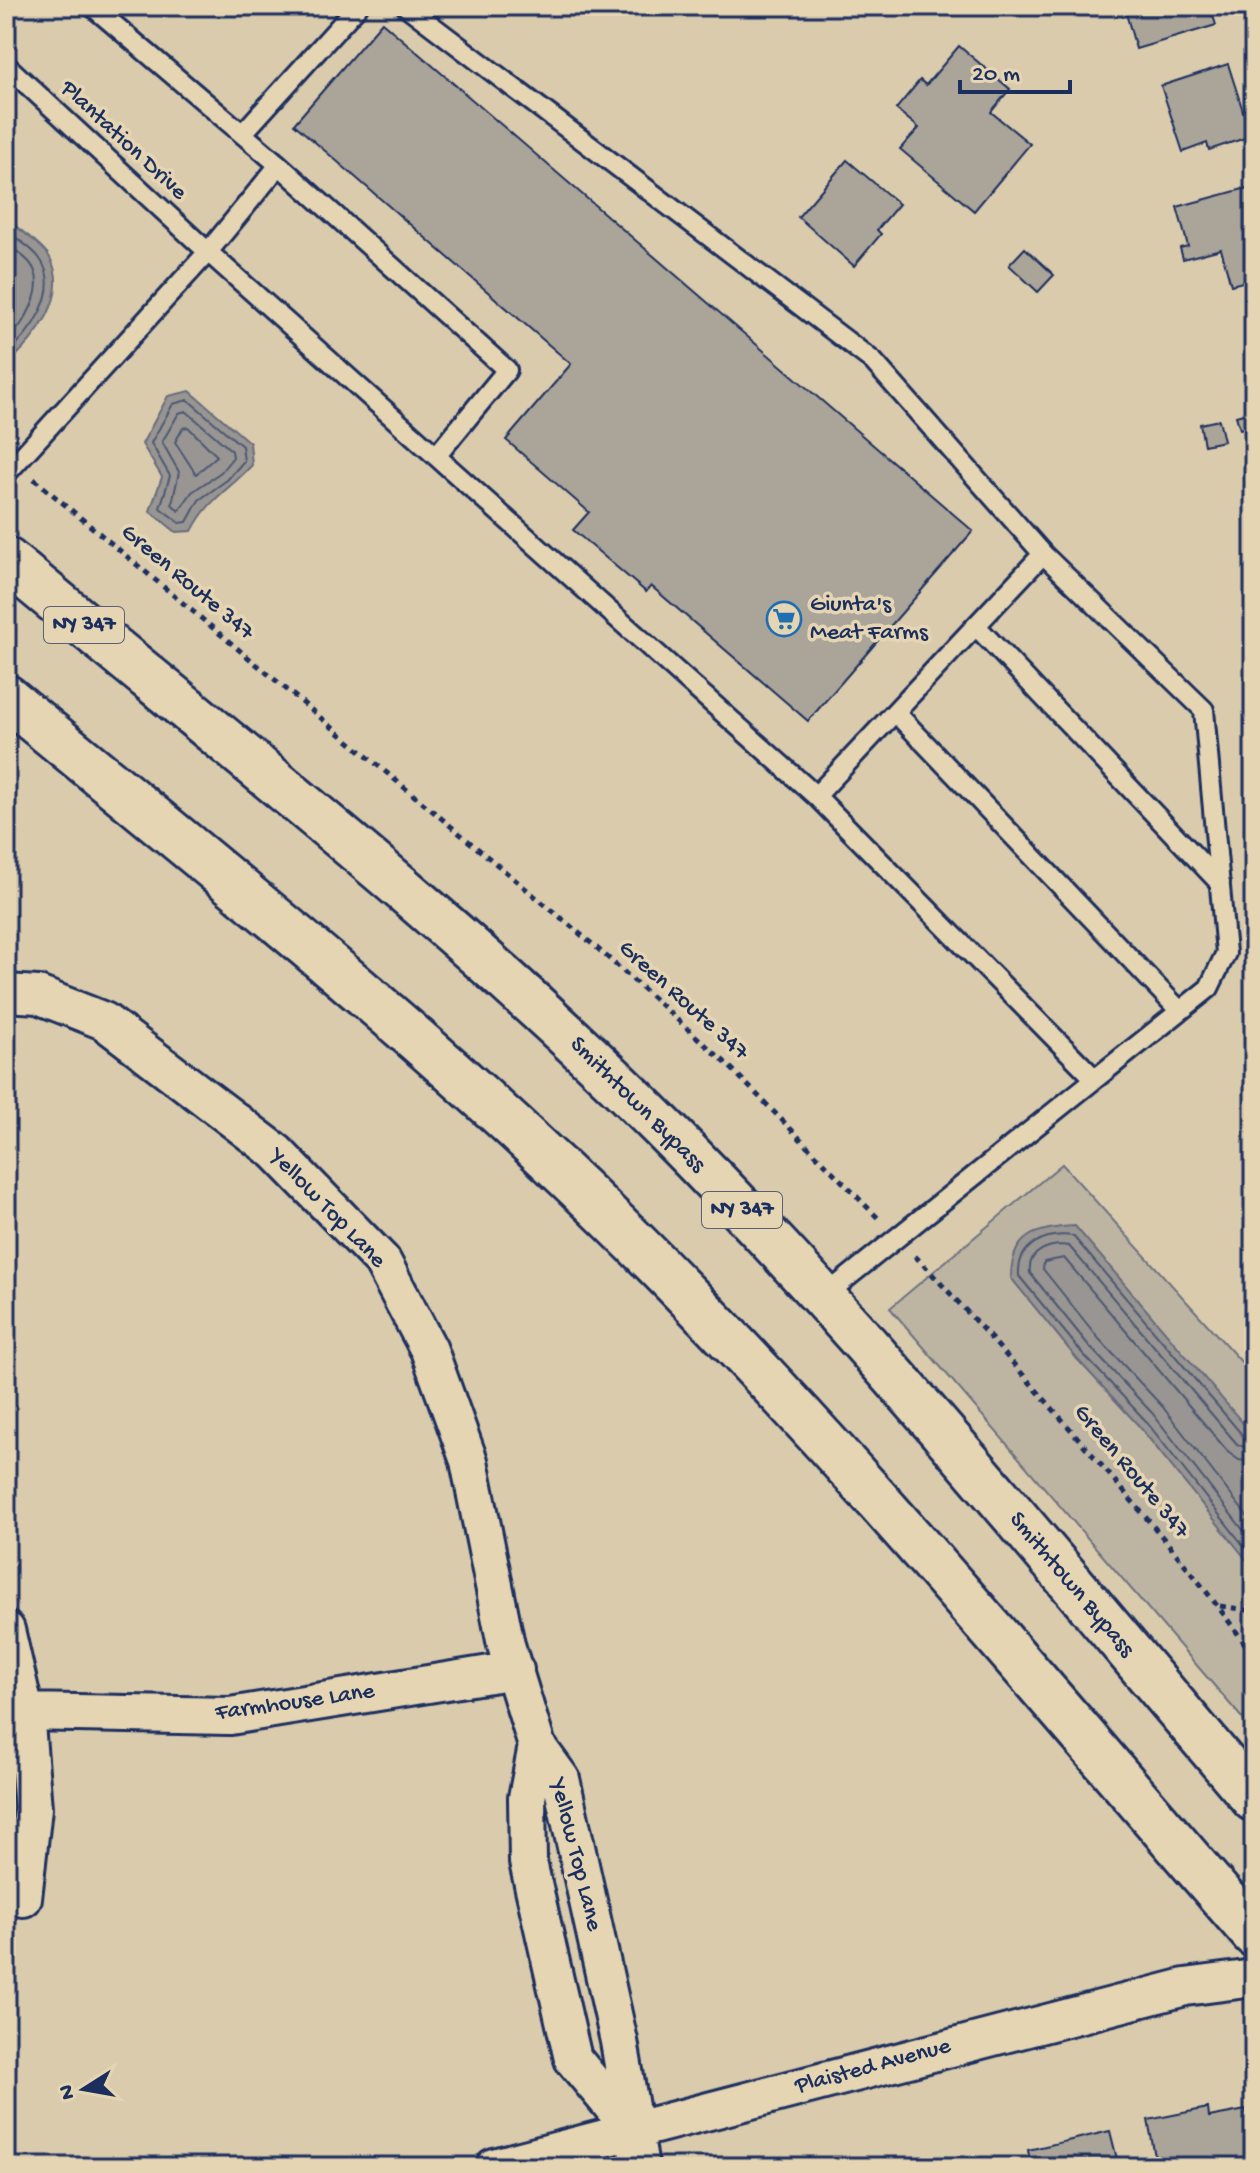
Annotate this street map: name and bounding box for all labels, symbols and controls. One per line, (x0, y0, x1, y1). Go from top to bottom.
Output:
scale bar (960, 44, 1070, 94)
text: 20 m (972, 61, 1020, 90)
street label: Plantation Drive (53, 74, 193, 208)
street label: Green Route 347 (114, 519, 260, 648)
place label: Giunta's Meat Farms (810, 591, 929, 648)
supermarket icon: Giunta's Meat Farms (765, 600, 803, 638)
road number: NY 347 (44, 607, 124, 643)
street label: Green Route 347 (612, 935, 755, 1068)
street label: Smithtown Bypass (563, 1031, 712, 1180)
street label: Yellow Top Lane (261, 1141, 392, 1276)
road number: NY 347 (702, 1192, 782, 1228)
street label: Green Route 347 (1067, 1399, 1196, 1545)
street label: Smithtown Bypass (1002, 1506, 1141, 1664)
street label: Farmhouse Lane (212, 1677, 377, 1729)
street label: Yellow Top Lane (542, 1774, 608, 1935)
street label: Plaisted Avenue (791, 2032, 955, 2102)
north arrow (44, 2049, 124, 2129)
text: N (54, 2083, 82, 2102)

